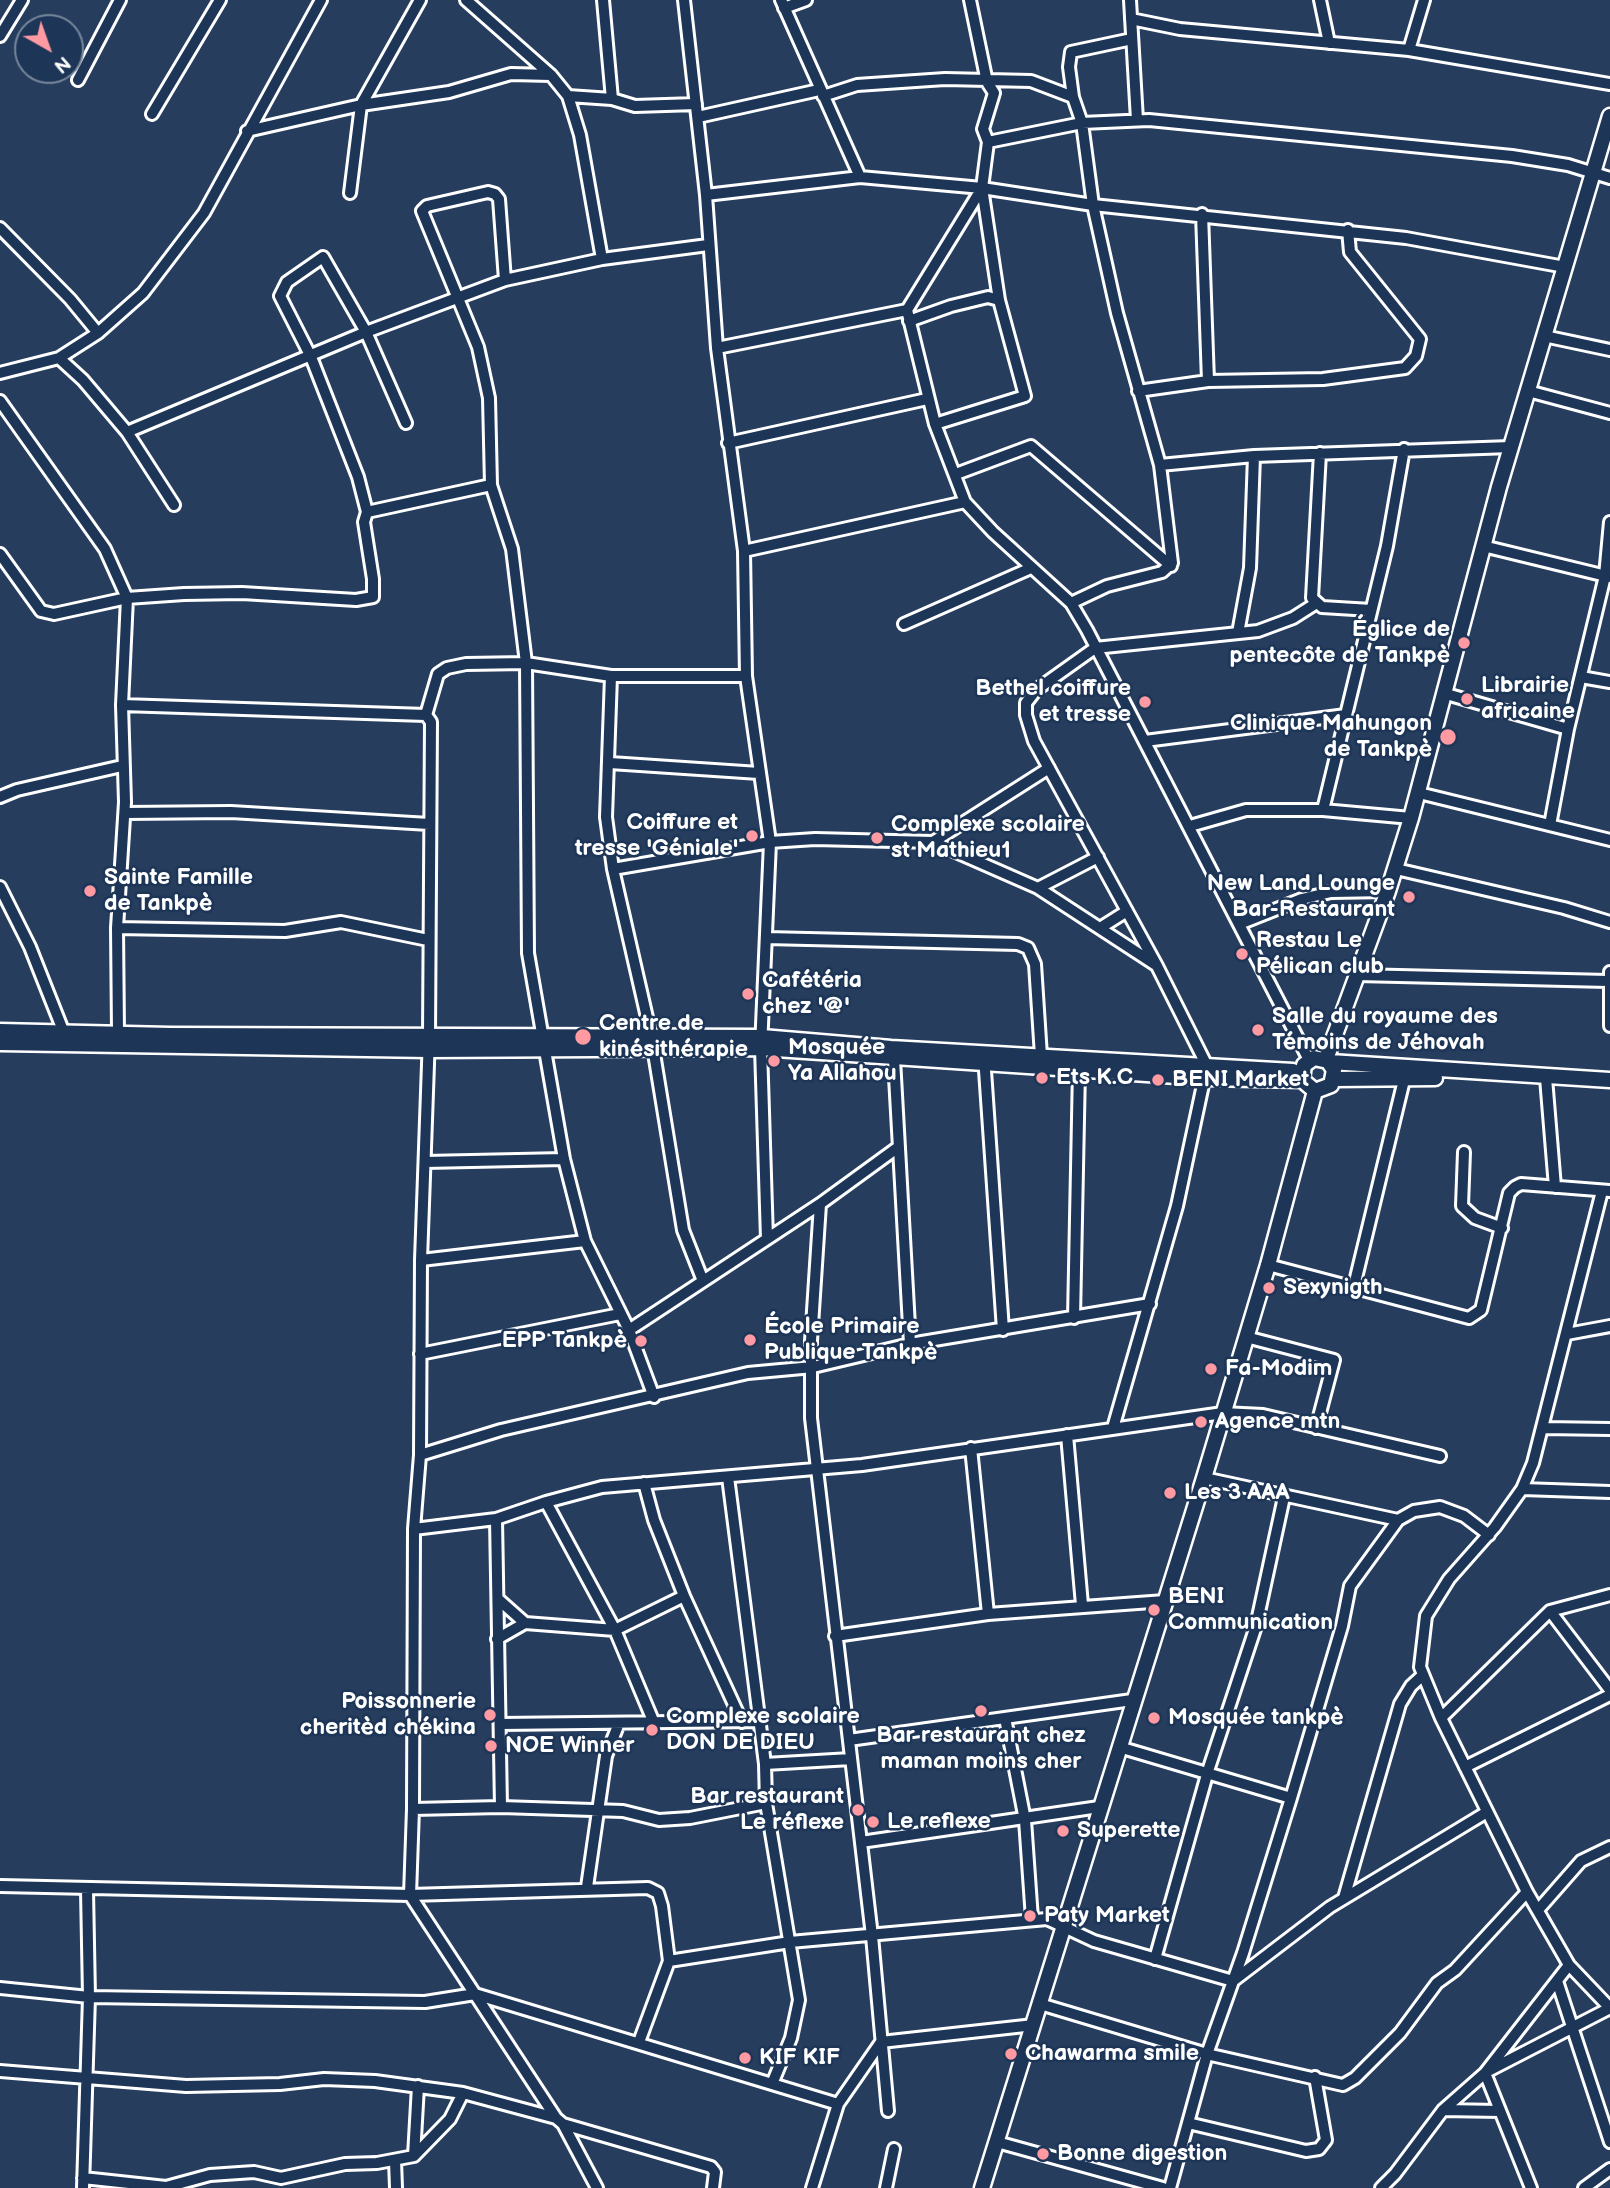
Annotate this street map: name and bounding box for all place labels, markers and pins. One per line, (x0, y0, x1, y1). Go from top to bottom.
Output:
place label: Églice de pentecôte de Tankpè (1229, 616, 1450, 670)
marker: Églice de pentecôte de Tankpè (1456, 635, 1472, 651)
place label: Librairie africaine (1481, 672, 1575, 726)
place label: Bethel coiffure et tresse (975, 675, 1131, 729)
marker: Librairie africaine (1459, 691, 1475, 707)
marker: Bethel coiffure et tresse (1137, 694, 1153, 710)
place label: Clinique Mahungon de Tankpè (1230, 710, 1432, 764)
marker: Clinique Mahungon de Tankpè (1438, 727, 1458, 747)
place label: Coiffure et tresse 'Géniale' (575, 809, 738, 863)
place label: Complexe scolaire st Mathieu1 (891, 811, 1085, 865)
marker: Coiffure et tresse 'Géniale' (744, 828, 760, 844)
marker: Complexe scolaire st Mathieu1 (869, 830, 885, 846)
place label: Sainte Famille de Tankpè (104, 864, 253, 918)
place label: New Land Lounge Bar-Restaurant (1207, 870, 1395, 924)
marker: Sainte Famille de Tankpè (82, 883, 98, 899)
marker: New Land Lounge Bar-Restaurant (1401, 889, 1417, 905)
place label: Restau Le Pélican club (1256, 927, 1384, 981)
marker: Restau Le Pélican club (1234, 946, 1250, 962)
place label: Cafétéria chez '@' (762, 967, 862, 1021)
marker: Cafétéria chez '@' (740, 986, 756, 1002)
place label: Salle du royaume des Témoins de Jéhovah (1272, 1003, 1498, 1057)
place label: Centre de kinésithérapie (599, 1010, 748, 1064)
marker: Salle du royaume des Témoins de Jéhovah (1250, 1022, 1266, 1038)
marker: Centre de kinésithérapie (573, 1027, 593, 1047)
place label: Mosquée Ya Allahou (788, 1034, 897, 1088)
marker: Mosquée Ya Allahou (766, 1053, 782, 1069)
place label: Ets K.C (1056, 1064, 1133, 1092)
place label: BENI Market (1172, 1066, 1309, 1094)
marker: Ets K.C (1034, 1070, 1050, 1086)
marker: BENI Market (1150, 1072, 1166, 1088)
place label: Sexynigth (1283, 1274, 1383, 1302)
marker: Sexynigth (1261, 1280, 1277, 1296)
place label: École Primaire Publique Tankpè (764, 1313, 937, 1367)
place label: EPP Tankpè (502, 1327, 627, 1355)
marker: École Primaire Publique Tankpè (742, 1332, 758, 1348)
marker: EPP Tankpè (633, 1333, 649, 1349)
place label: Fa-Modim (1225, 1355, 1332, 1383)
marker: Fa-Modim (1203, 1361, 1219, 1377)
place label: Agence mtn (1215, 1408, 1340, 1436)
marker: Agence mtn (1193, 1414, 1209, 1430)
place label: Les 3 AAA (1184, 1479, 1289, 1507)
marker: Les 3 AAA (1162, 1485, 1178, 1501)
place label: BENI Communication (1168, 1583, 1333, 1637)
marker: BENI Communication (1146, 1602, 1162, 1618)
place label: Poissonnerie cheritèd chékina (300, 1688, 476, 1742)
place label: Complexe scolaire DON DE DIEU (666, 1703, 860, 1757)
marker: Bar restaurant chez maman moins cher (973, 1703, 989, 1719)
place label: Mosquée tankpè (1168, 1704, 1344, 1732)
marker: Poissonnerie cheritèd chékina (482, 1707, 498, 1723)
marker: Mosquée tankpè (1146, 1710, 1162, 1726)
marker: Complexe scolaire DON DE DIEU (644, 1722, 660, 1738)
place label: Bar restaurant chez maman moins cher (876, 1722, 1086, 1776)
place label: NOE Winner (505, 1732, 634, 1760)
marker: NOE Winner (483, 1738, 499, 1754)
place label: Bar restaurant Le réflexe (690, 1783, 844, 1837)
marker: Bar restaurant Le réflexe (850, 1802, 866, 1818)
place label: Le reflexe (887, 1808, 991, 1836)
marker: Le reflexe (865, 1814, 881, 1830)
place label: Superette (1077, 1817, 1180, 1845)
marker: Superette (1055, 1823, 1071, 1839)
place label: Paty Market (1044, 1902, 1170, 1930)
marker: Paty Market (1022, 1908, 1038, 1924)
place label: Chawarma smile (1025, 2040, 1199, 2068)
place label: KIF KIF (759, 2044, 840, 2072)
marker: Chawarma smile (1003, 2046, 1019, 2062)
marker: KIF KIF (737, 2050, 753, 2066)
place label: Bonne digestion (1057, 2140, 1227, 2168)
marker: Bonne digestion (1035, 2146, 1051, 2162)

